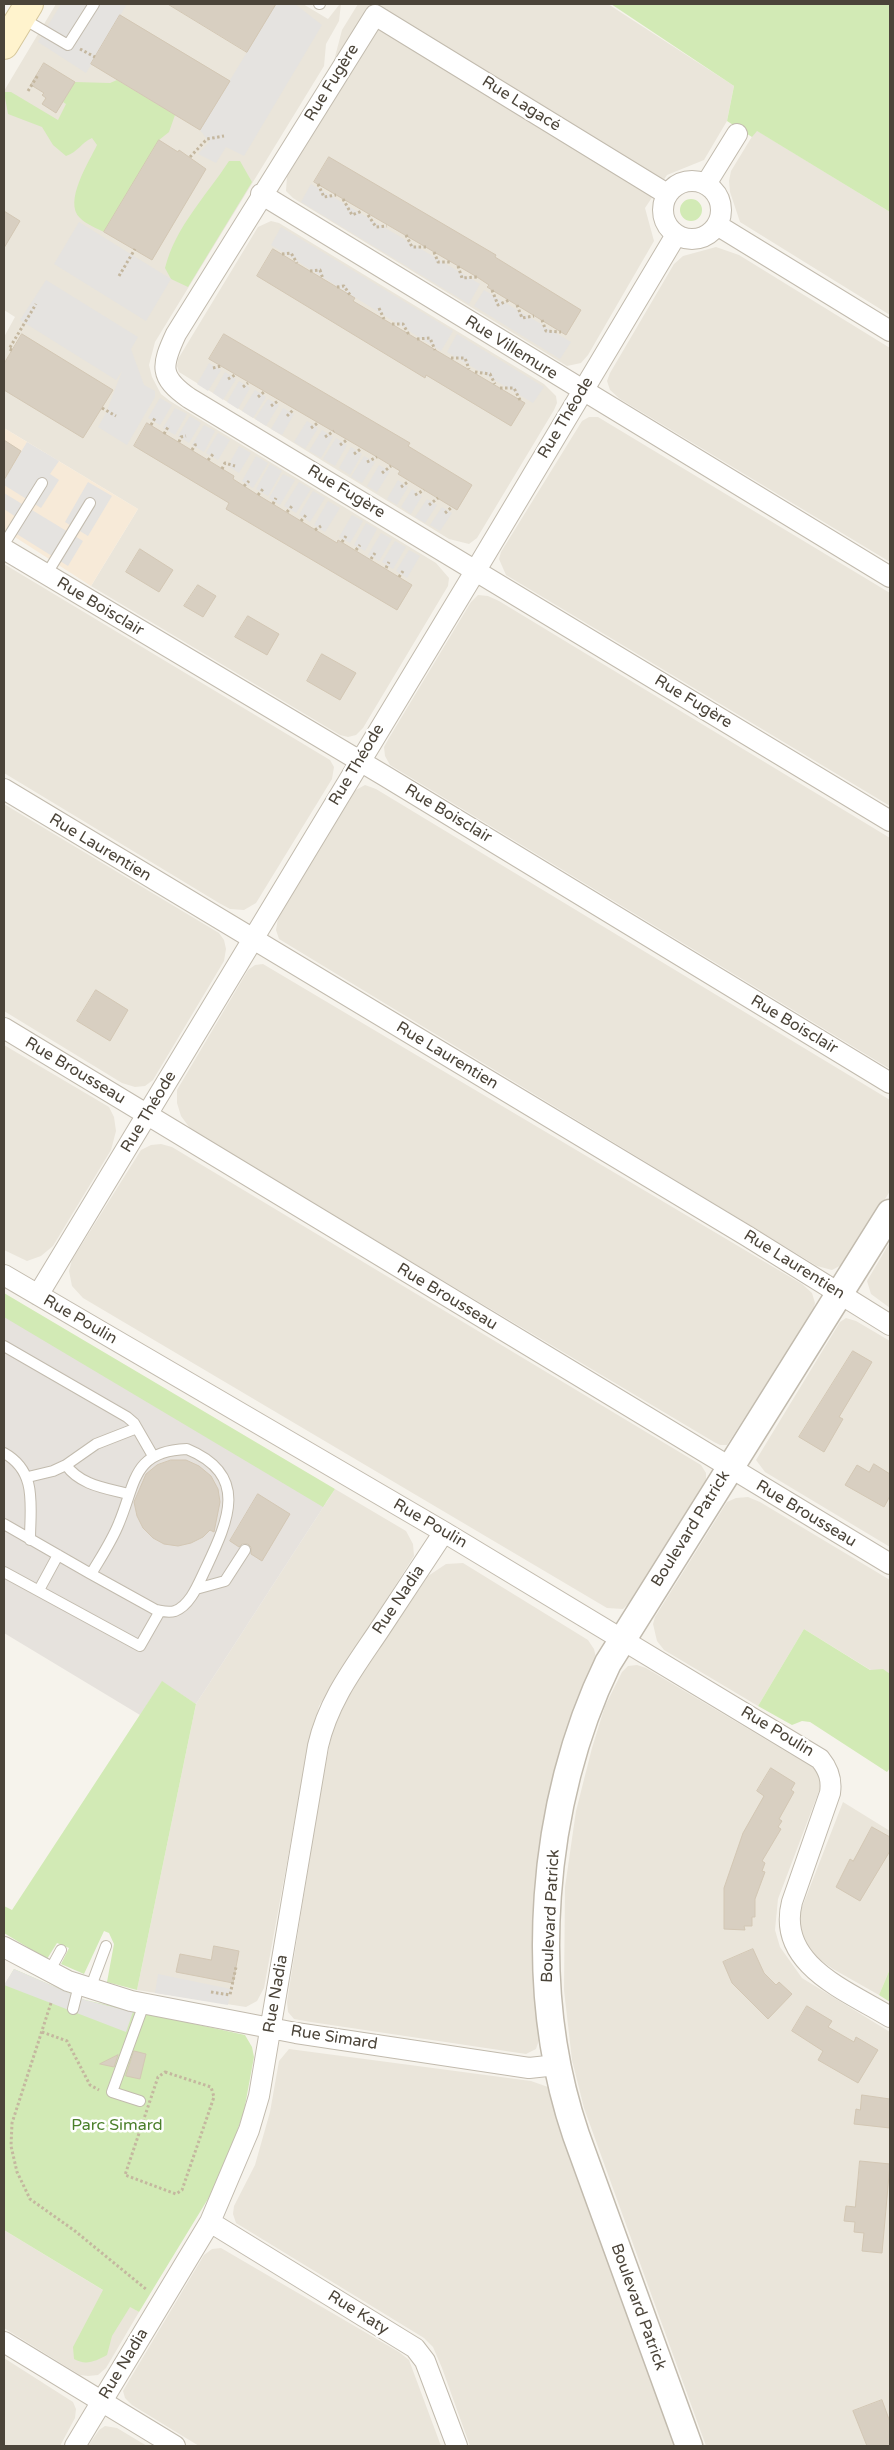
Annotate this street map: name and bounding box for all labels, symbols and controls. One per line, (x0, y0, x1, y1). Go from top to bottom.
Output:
street label: Rue Fugère (301, 41, 363, 125)
street label: Rue Lagacé (478, 72, 564, 136)
street label: Rue Villemure (461, 312, 561, 384)
street label: Rue Théode (534, 374, 598, 462)
street label: Rue Fugère (304, 461, 388, 523)
street label: Rue Boisclair (53, 573, 147, 641)
street label: Rue Fugère (651, 671, 735, 733)
street label: Rue Théode (325, 721, 389, 809)
street label: Rue Boisclair (401, 780, 495, 848)
street label: Rue Laurentien (45, 810, 155, 886)
street label: Rue Boisclair (747, 991, 841, 1059)
street label: Rue Laurentien (392, 1018, 502, 1094)
street label: Rue Brousseau (21, 1033, 129, 1109)
street label: Rue Théode (117, 1068, 181, 1156)
street label: Rue Laurentien (740, 1226, 848, 1304)
street label: Rue Brousseau (393, 1259, 501, 1335)
street label: Rue Poulin (40, 1291, 120, 1349)
street label: Boulevard Patrick (647, 1467, 735, 1591)
street label: Rue Brousseau (752, 1476, 860, 1552)
street label: Rue Poulin (390, 1495, 470, 1553)
street label: Rue Nadia (369, 1562, 429, 1638)
street label: Rue Poulin (737, 1703, 817, 1761)
street label: Boulevard Patrick (538, 1849, 564, 1983)
street label: Rue Nadia (260, 1953, 292, 2035)
street label: Rue Simard (289, 2022, 379, 2054)
park label: Parc Simard (71, 2116, 163, 2136)
street label: Boulevard Patrick (606, 2241, 670, 2373)
street label: Rue Katy (324, 2287, 392, 2339)
street label: Rue Nadia (95, 2325, 153, 2403)

